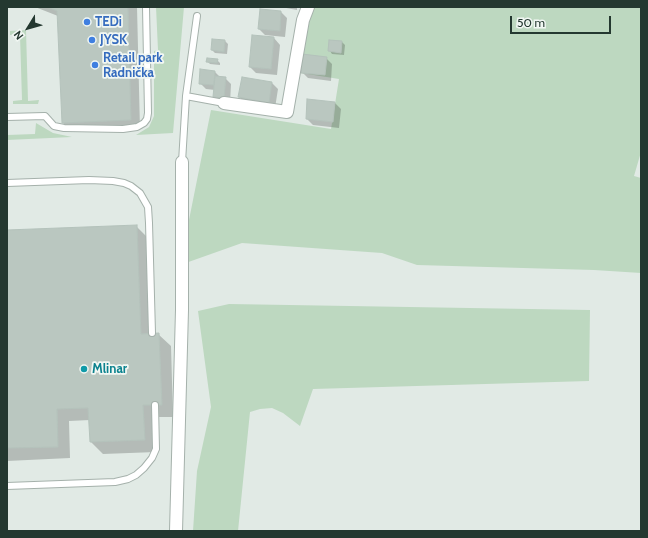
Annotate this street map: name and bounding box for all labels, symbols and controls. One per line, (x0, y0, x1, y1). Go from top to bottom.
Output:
north arrow (8, 8, 48, 48)
scale bar (512, 8, 613, 34)
place label: TEDi (95, 14, 122, 30)
text: 50 m (517, 15, 545, 30)
marker: TEDi (82, 17, 92, 27)
text: N (10, 28, 26, 43)
place label: JYSK (100, 32, 127, 48)
marker: JYSK (87, 35, 97, 45)
place label: Retail park Radnička (103, 50, 163, 81)
marker: Retail park Radnička (90, 60, 100, 70)
place label: Mlinar (92, 361, 127, 377)
marker: Mlinar (79, 364, 89, 374)

